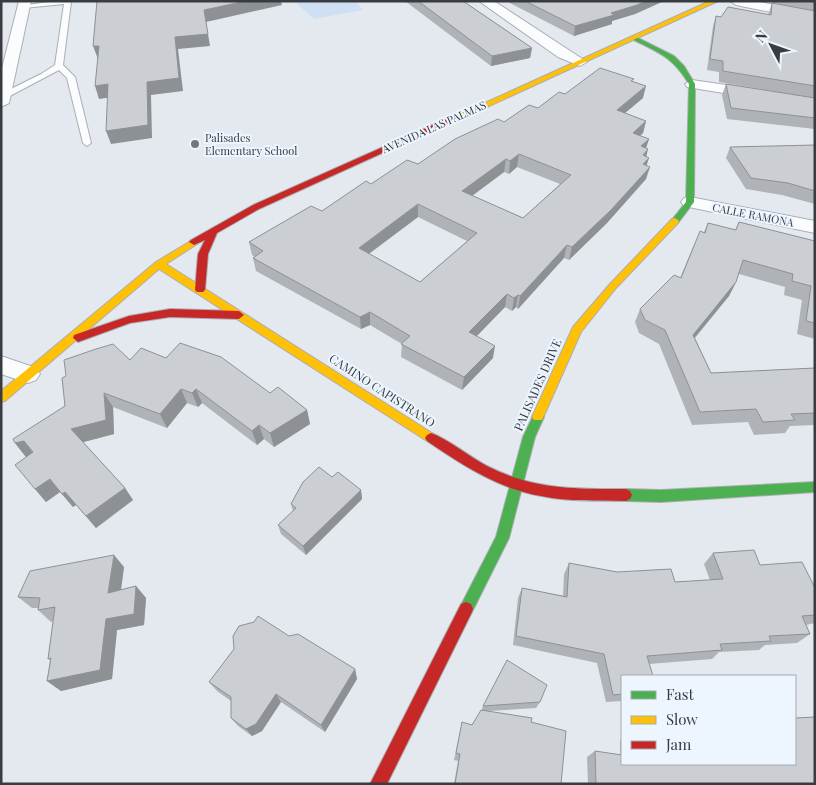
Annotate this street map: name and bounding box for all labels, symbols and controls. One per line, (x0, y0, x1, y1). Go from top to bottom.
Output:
north arrow (746, 20, 796, 70)
text: N (750, 26, 771, 46)
street label: AVENIDA LAS PALMAS (378, 97, 488, 157)
place label: Palisades Elementary School (205, 130, 297, 158)
marker: Palisades Elementary School (189, 138, 201, 150)
street label: CALLE RAMONA (711, 199, 795, 230)
street label: PALISADES DRIVE (510, 336, 565, 433)
street label: CAMINO CAPISTRANO (326, 350, 439, 431)
legend (621, 675, 796, 765)
text: Fast (666, 684, 695, 704)
text: Slow (666, 709, 698, 729)
text: Jam (665, 734, 692, 754)

